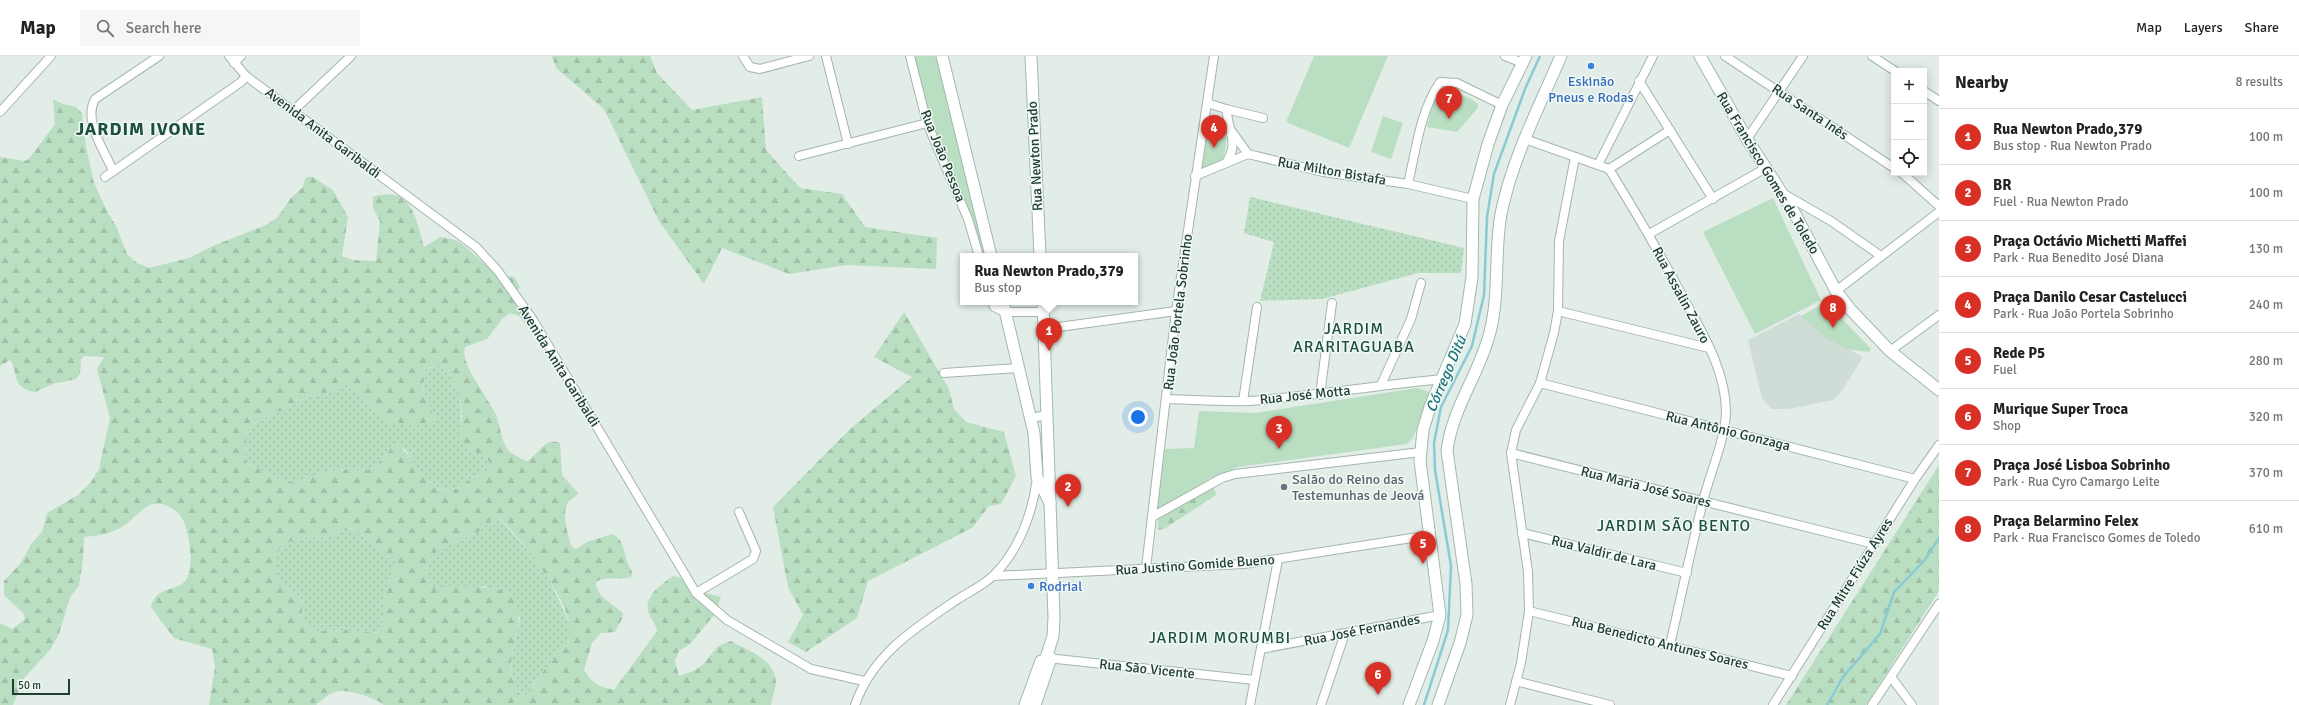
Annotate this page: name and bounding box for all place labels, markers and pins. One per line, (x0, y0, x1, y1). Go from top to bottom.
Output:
marker: Eskinão Pneus e Rodas (1586, 61, 1596, 71)
place label: Eskinão Pneus e Rodas (1548, 73, 1634, 106)
pin: 7 (1436, 86, 1462, 119)
pin: 4 (1201, 115, 1227, 148)
pin: 8 (1820, 295, 1846, 328)
pin: 1 (1036, 318, 1062, 351)
pin: 3 (1266, 416, 1292, 449)
place label: Salão do Reino das Testemunhas de Jeová (1292, 471, 1424, 504)
pin: 2 (1055, 474, 1081, 507)
marker: Salão do Reino das Testemunhas de Jeová (1279, 482, 1289, 492)
pin: 5 (1410, 531, 1436, 564)
place label: Rodrial (1039, 578, 1082, 595)
marker: Rodrial (1026, 581, 1036, 591)
pin: 6 (1365, 662, 1391, 695)

